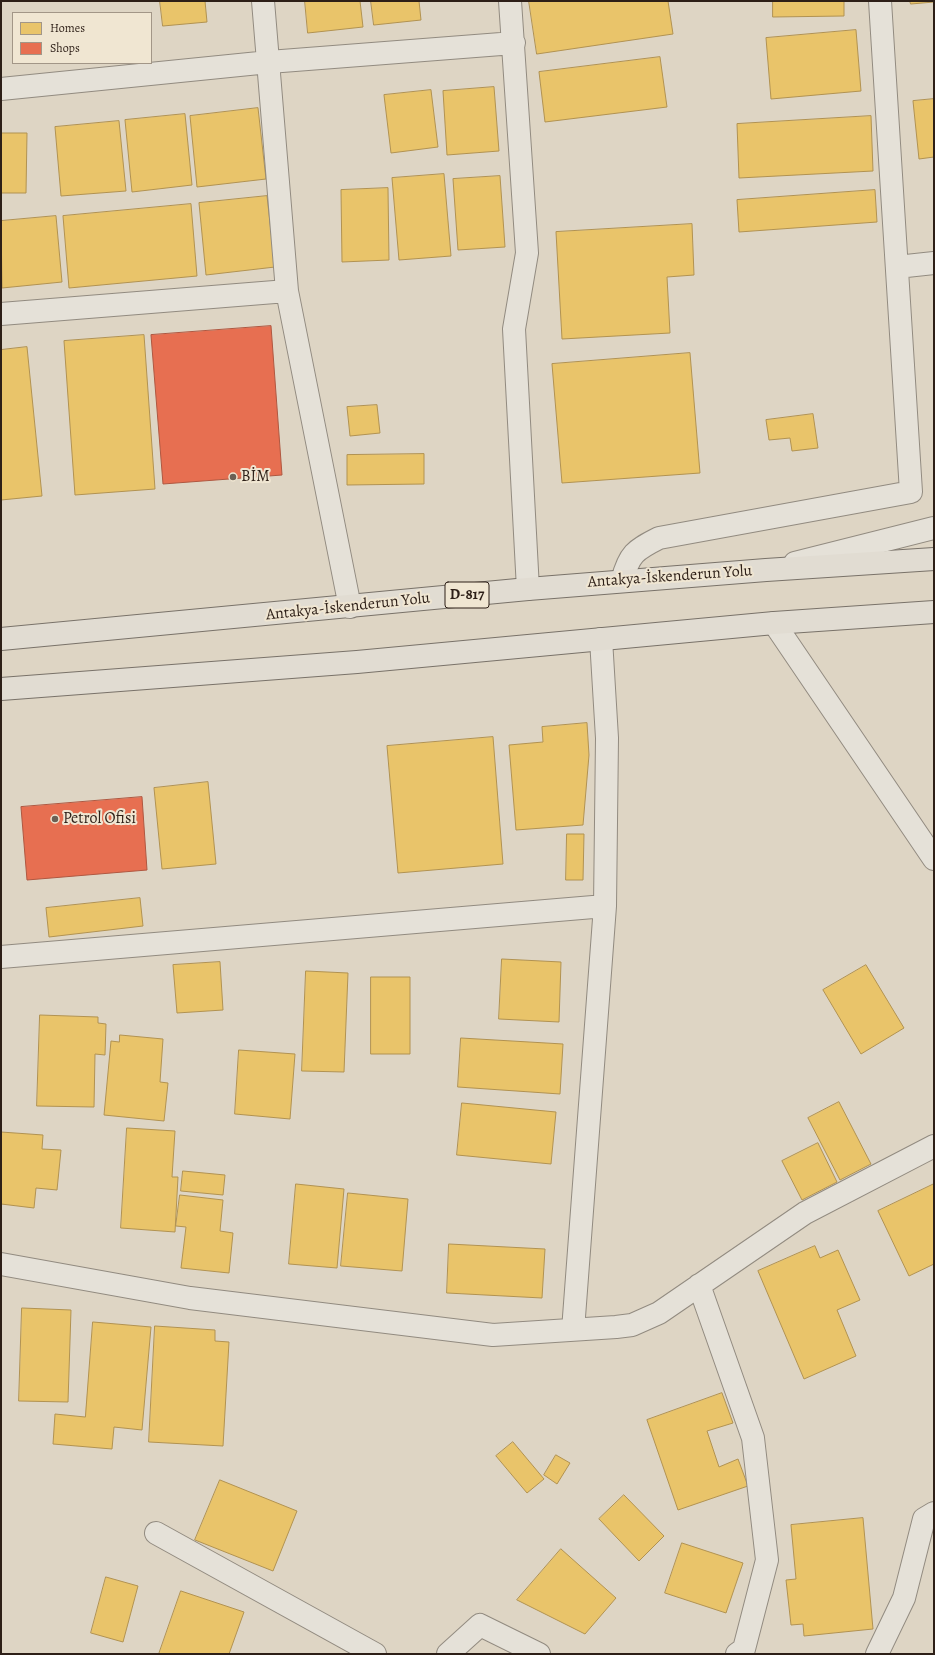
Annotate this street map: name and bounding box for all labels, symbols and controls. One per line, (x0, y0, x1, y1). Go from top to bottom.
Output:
legend (12, 12, 152, 64)
text: Homes (50, 20, 85, 36)
text: Shops (50, 40, 80, 56)
place label: BİM (241, 467, 270, 487)
marker: BİM (228, 472, 238, 482)
street label: Antakya-İskenderun Yolu (587, 562, 753, 592)
road number: D-817 (445, 582, 489, 608)
street label: Antakya-İskenderun Yolu (265, 589, 431, 625)
place label: Petrol Ofisi (63, 809, 136, 829)
marker: Petrol Ofisi (50, 814, 60, 824)

